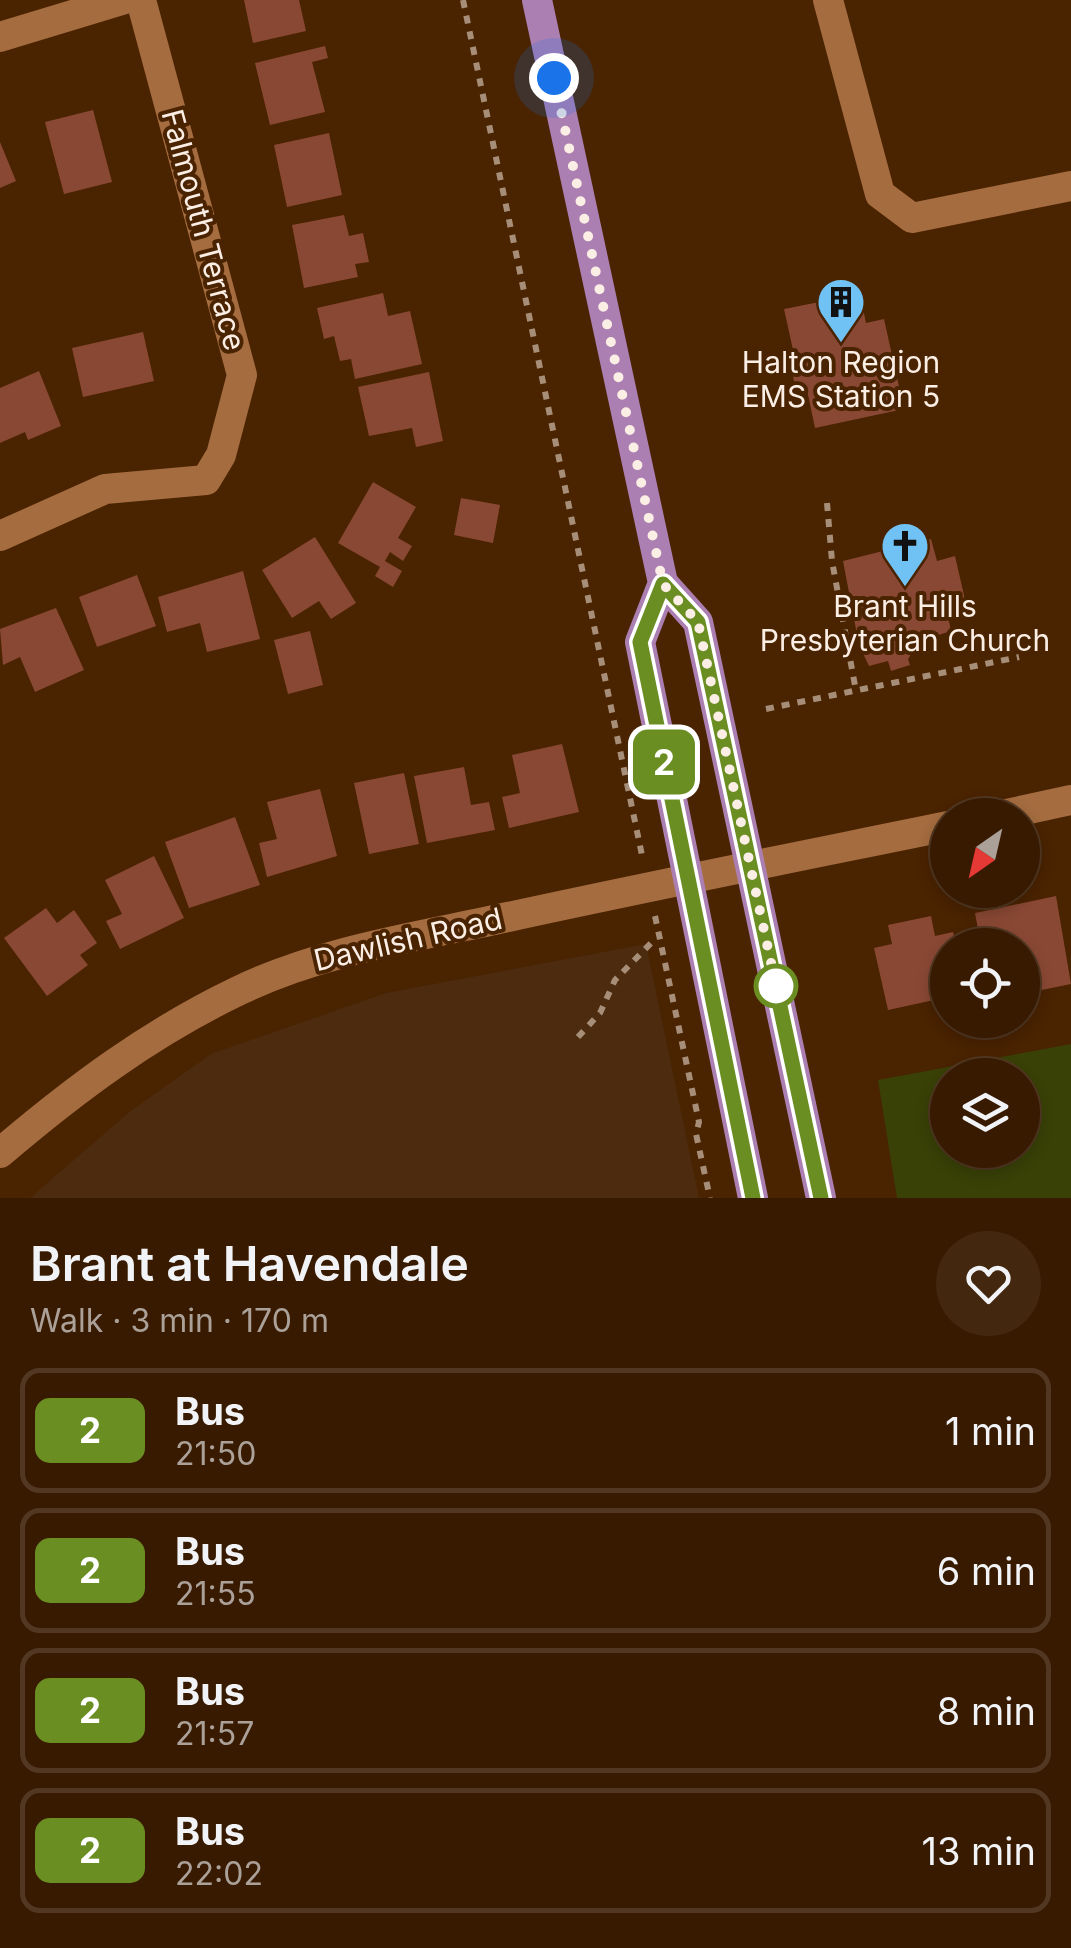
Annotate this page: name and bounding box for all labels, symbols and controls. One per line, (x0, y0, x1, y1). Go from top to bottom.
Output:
your location (529, 53, 579, 103)
street label: Falmouth Terrace (154, 105, 253, 354)
building icon: Halton Region EMS Station 5 (815, 276, 867, 344)
place label: Halton Region EMS Station 5 (742, 344, 940, 414)
church icon: Brant Hills Presbyterian Church (879, 520, 931, 588)
place label: Brant Hills Presbyterian Church (760, 588, 1050, 658)
line badge: 2 (632, 730, 696, 794)
text: 2 (653, 741, 675, 783)
north arrow (930, 798, 1040, 908)
map controls (930, 798, 1040, 1168)
street label: Dawlish Road (310, 900, 505, 978)
button: locate (930, 928, 1040, 1038)
unlabelled marker (755, 965, 797, 1007)
button: layers (930, 1058, 1040, 1168)
button: heart (936, 1231, 1041, 1336)
text: Brant at Havendale (30, 1234, 469, 1293)
text: Walk · 3 min · 170 m (30, 1301, 329, 1340)
text: Bus (175, 1388, 245, 1434)
text: 1 min (945, 1408, 1036, 1454)
text: 2 (79, 1409, 101, 1451)
text: 21:50 (175, 1434, 256, 1473)
text: Bus (175, 1528, 245, 1574)
text: 6 min (937, 1548, 1036, 1594)
text: 2 (79, 1549, 101, 1591)
text: 21:55 (175, 1574, 256, 1613)
text: Bus (175, 1668, 245, 1714)
text: 8 min (937, 1688, 1036, 1734)
text: 2 (79, 1689, 101, 1731)
text: 21:57 (175, 1714, 254, 1753)
text: Bus (175, 1808, 245, 1854)
text: 13 min (921, 1828, 1036, 1874)
text: 2 (79, 1829, 101, 1871)
text: 22:02 (175, 1854, 263, 1893)

